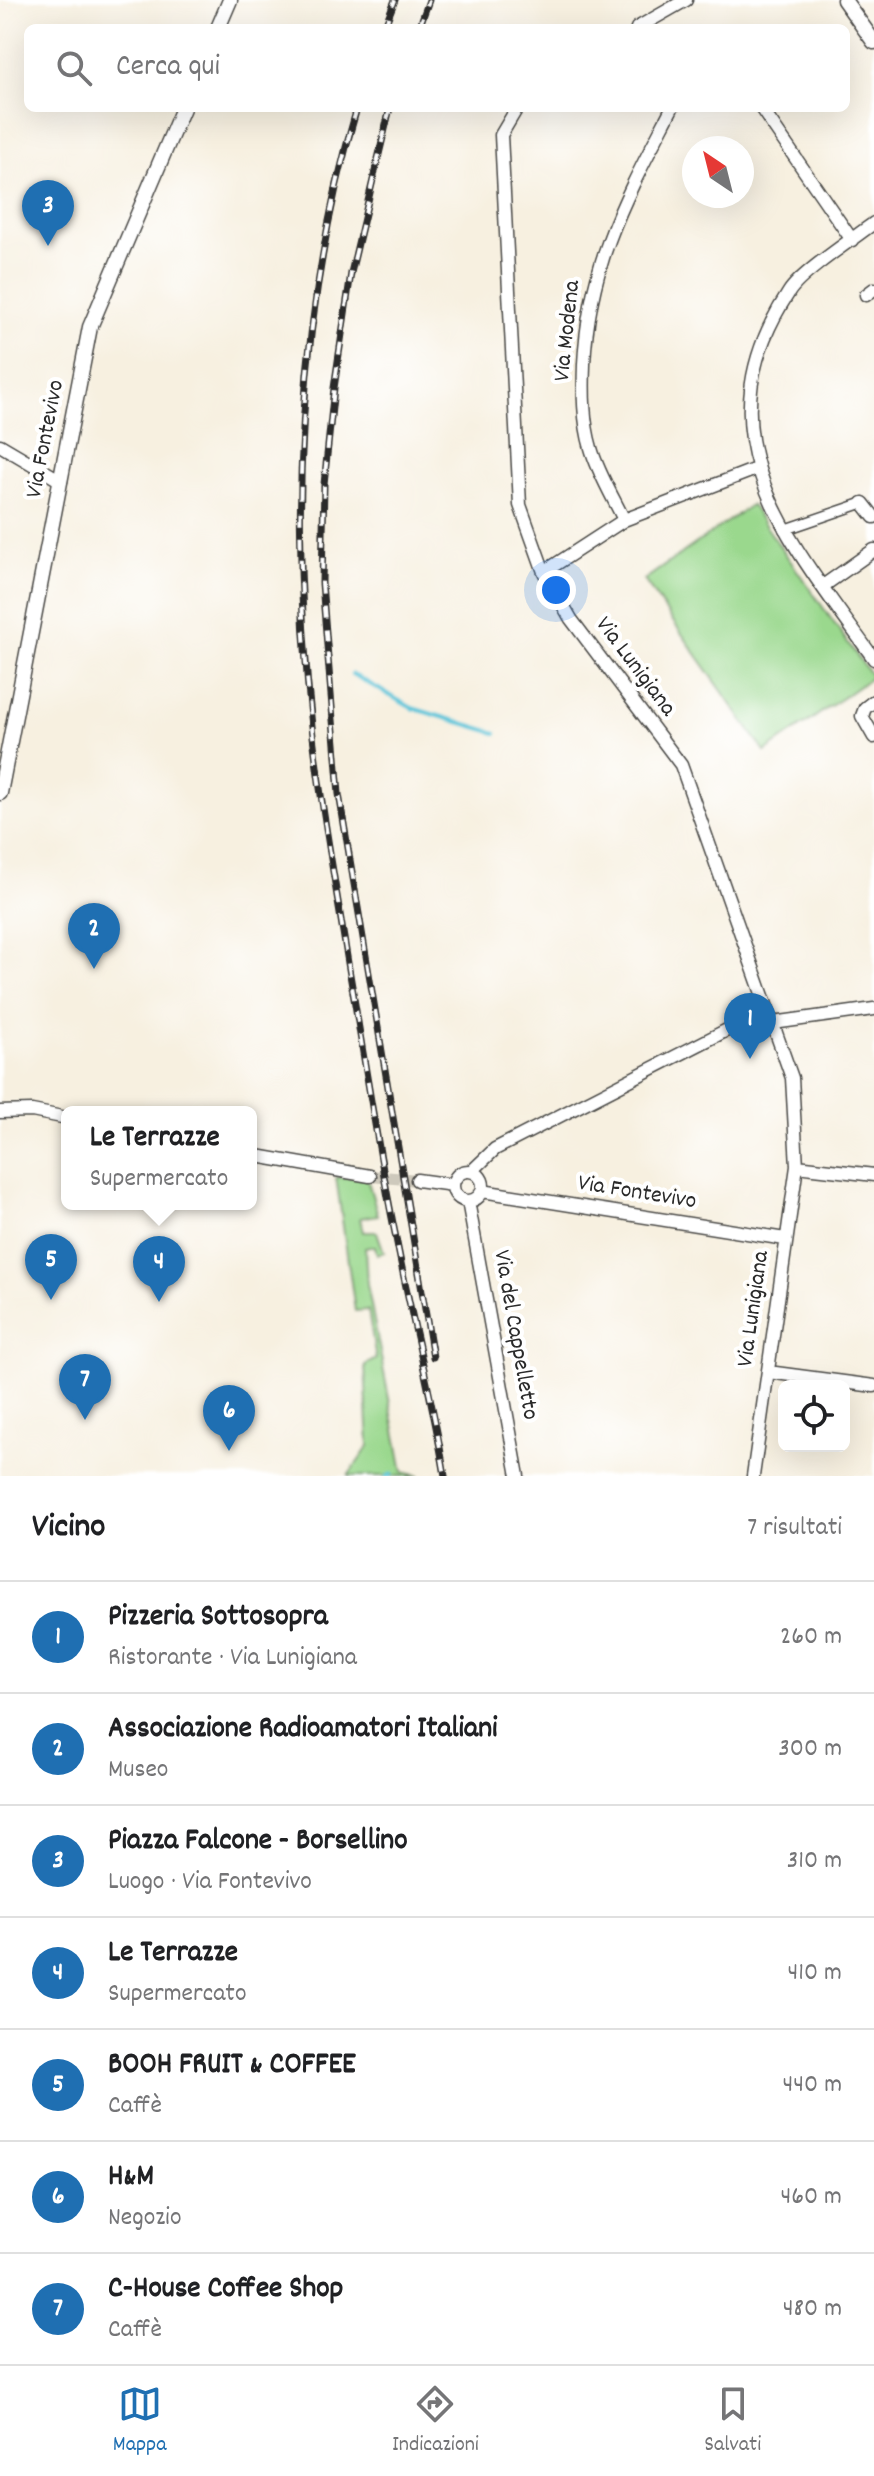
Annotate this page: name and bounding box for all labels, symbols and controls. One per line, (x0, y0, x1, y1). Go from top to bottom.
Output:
search box (24, 24, 850, 112)
icon: search (52, 46, 96, 90)
text: Cerca qui (116, 47, 220, 90)
north arrow (682, 136, 754, 208)
pin: 3 (22, 180, 74, 246)
street label: Via Modena (546, 278, 590, 383)
street label: Via Fontevivo (18, 377, 74, 501)
your location (536, 570, 576, 610)
street label: Via Lunigiana (586, 610, 684, 724)
pin: 2 (68, 903, 120, 969)
pin: 1 (724, 993, 776, 1059)
popup (61, 1106, 257, 1210)
text: Le Terrazze (90, 1118, 220, 1161)
text: Supermercato (90, 1161, 228, 1198)
street label: Via Fontevivo (575, 1167, 699, 1219)
pin: 5 (25, 1234, 77, 1300)
pin: 4 (133, 1236, 185, 1302)
street label: Via del Cappelletto (483, 1247, 547, 1423)
street label: Via Lunigiana (729, 1248, 779, 1369)
pin: 7 (59, 1354, 111, 1420)
map controls (778, 1380, 850, 1452)
button: locate (778, 1380, 850, 1452)
pin: 6 (203, 1385, 255, 1451)
text: Vicino (32, 1504, 105, 1553)
text: 7 risultati (747, 1510, 842, 1547)
text: Pizzeria Sottosopra (108, 1597, 328, 1640)
text: 1 (55, 1619, 61, 1656)
text: 260 m (780, 1619, 842, 1656)
text: Ristorante · Via Lunigiana (108, 1640, 357, 1677)
text: Associazione Radioamatori Italiani (108, 1709, 498, 1752)
text: 2 (52, 1731, 64, 1768)
text: 300 m (778, 1731, 842, 1768)
text: Museo (108, 1752, 168, 1789)
text: Piazza Falcone - Borsellino (108, 1821, 408, 1864)
text: 3 (52, 1843, 64, 1880)
text: 310 m (787, 1843, 842, 1880)
text: Luogo · Via Fontevivo (108, 1864, 312, 1901)
text: Le Terrazze (108, 1933, 238, 1976)
text: 4 (53, 1955, 63, 1992)
text: 410 m (788, 1955, 842, 1992)
text: Supermercato (108, 1976, 247, 2013)
text: BOOH FRUIT & COFFEE (108, 2045, 356, 2088)
text: 5 (52, 2067, 64, 2104)
text: 440 m (782, 2067, 842, 2104)
text: Caffè (108, 2088, 162, 2125)
text: H&M (108, 2157, 154, 2200)
text: 6 (52, 2179, 64, 2216)
text: 460 m (780, 2179, 842, 2216)
text: Negozio (108, 2200, 181, 2237)
text: C-House Coffee Shop (108, 2269, 343, 2312)
text: 7 (53, 2291, 63, 2328)
text: 480 m (783, 2291, 842, 2328)
text: Caffè (108, 2312, 162, 2349)
tab: Mappa (113, 2382, 167, 2461)
tab: Indicazioni (392, 2382, 479, 2461)
tab: Salvati (704, 2382, 761, 2461)

